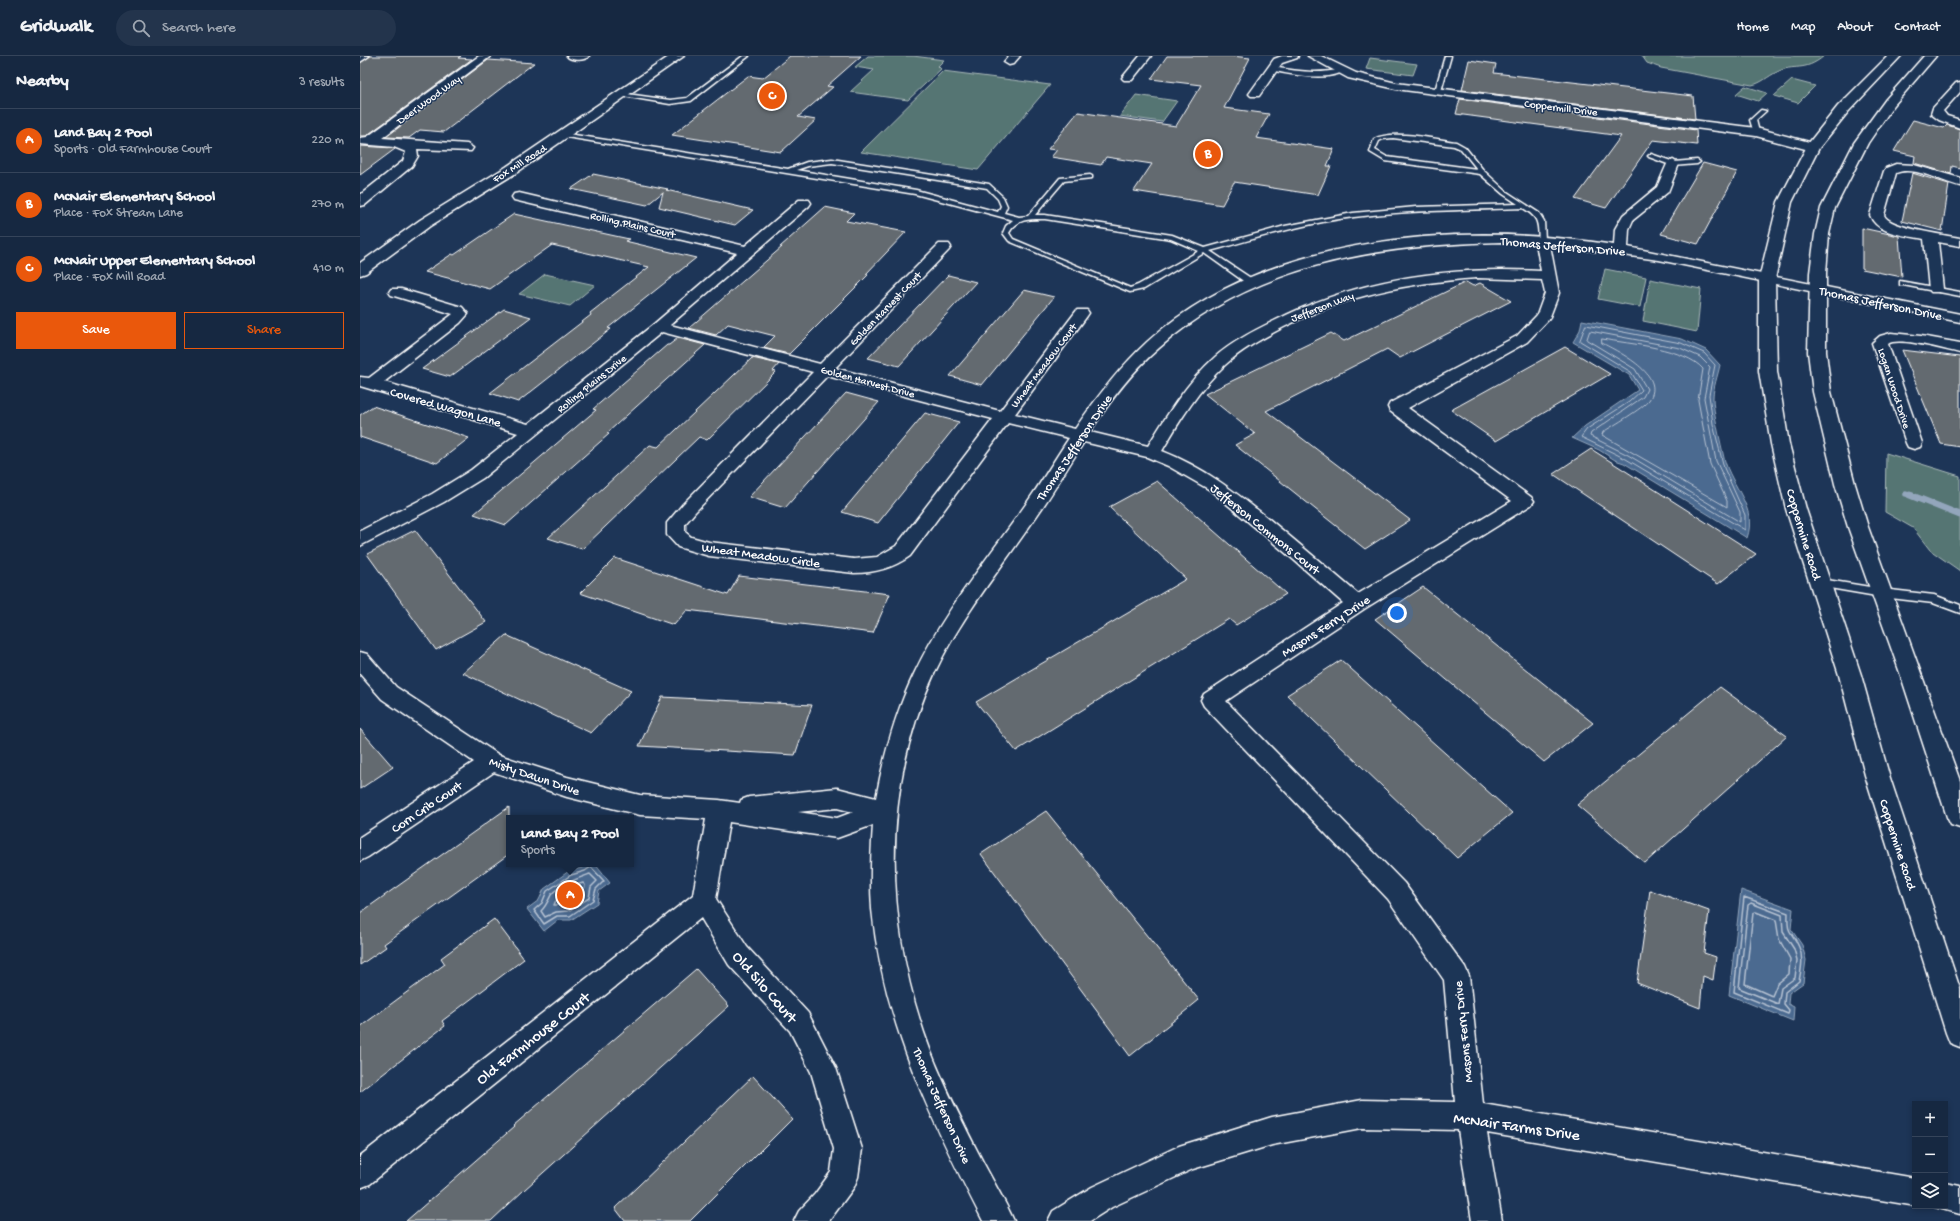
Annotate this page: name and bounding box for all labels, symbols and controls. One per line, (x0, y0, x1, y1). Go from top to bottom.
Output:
search box (116, 10, 396, 46)
text: Gridwalk (20, 16, 92, 39)
icon: search (130, 17, 152, 39)
text: Search here (162, 19, 236, 37)
text: Home (1737, 19, 1769, 36)
text: Map (1791, 19, 1815, 36)
text: About (1837, 19, 1873, 36)
text: Contact (1895, 19, 1940, 36)
text: Nearby (16, 72, 69, 92)
street label: Deer Wood Way (394, 73, 464, 128)
text: 3 results (299, 75, 344, 90)
pin: C (759, 81, 785, 111)
street label: Coppermill Drive (1523, 99, 1598, 119)
text: Land Bay 2 Pool (54, 124, 152, 142)
text: A (25, 133, 33, 148)
text: 220 m (312, 133, 344, 148)
pin: B (1195, 139, 1221, 169)
text: Sports · Old Farmhouse Court (54, 142, 211, 157)
street label: Fox Mill Road (490, 142, 550, 187)
text: McNair Elementary School (54, 188, 215, 206)
text: B (26, 197, 32, 212)
text: 270 m (311, 197, 344, 212)
text: Place · Fox Stream Lane (54, 206, 183, 221)
street label: Rolling Plains Court (589, 210, 678, 242)
street label: Thomas Jefferson Drive (1499, 234, 1626, 260)
text: McNair Upper Elementary School (54, 252, 255, 270)
text: C (25, 261, 33, 276)
text: 410 m (313, 261, 344, 276)
street label: Golden Harvest Court (848, 269, 926, 349)
text: Place · Fox Mill Road (54, 270, 165, 285)
street label: Thomas Jefferson Drive (1817, 284, 1943, 325)
street label: Jefferson Way (1289, 289, 1356, 325)
button: Save (16, 312, 176, 349)
button: Share (184, 312, 344, 349)
street label: Wheat Meadow Court (1009, 321, 1081, 411)
street label: Logan Wood Drive (1874, 347, 1912, 431)
street label: Rolling Plains Drive (555, 353, 630, 416)
street label: Golden Harvest Drive (819, 365, 916, 401)
street label: Covered Wagon Lane (388, 385, 503, 432)
street label: Thomas Jefferson Drive (1033, 392, 1116, 505)
street label: Jefferson Commons Court (1207, 481, 1324, 580)
street label: Coppermine Road (1782, 487, 1824, 583)
street label: Wheat Meadow Circle (701, 541, 821, 572)
street label: Masons Ferry Drive (1279, 593, 1374, 661)
your location (1387, 603, 1407, 623)
street label: Misty Dawn Drive (487, 755, 582, 800)
street label: Corn Crib Court (389, 778, 467, 837)
street label: Coppermine Road (1875, 798, 1919, 893)
popup (506, 815, 634, 867)
text: Land Bay 2 Pool (521, 825, 619, 843)
text: Sports (521, 843, 555, 858)
pin: A (557, 880, 583, 910)
street label: Old Silo Court (727, 948, 801, 1029)
street label: Masons Ferry Drive (1452, 980, 1477, 1083)
street label: Old Farmhouse Court (473, 988, 596, 1090)
street label: Thomas Jefferson Drive (908, 1045, 973, 1166)
map controls (1912, 1101, 1948, 1209)
button: + (1912, 1101, 1948, 1137)
street label: McNair Farms Drive (1452, 1110, 1582, 1147)
button: − (1912, 1137, 1948, 1173)
button: layers (1912, 1173, 1948, 1209)

